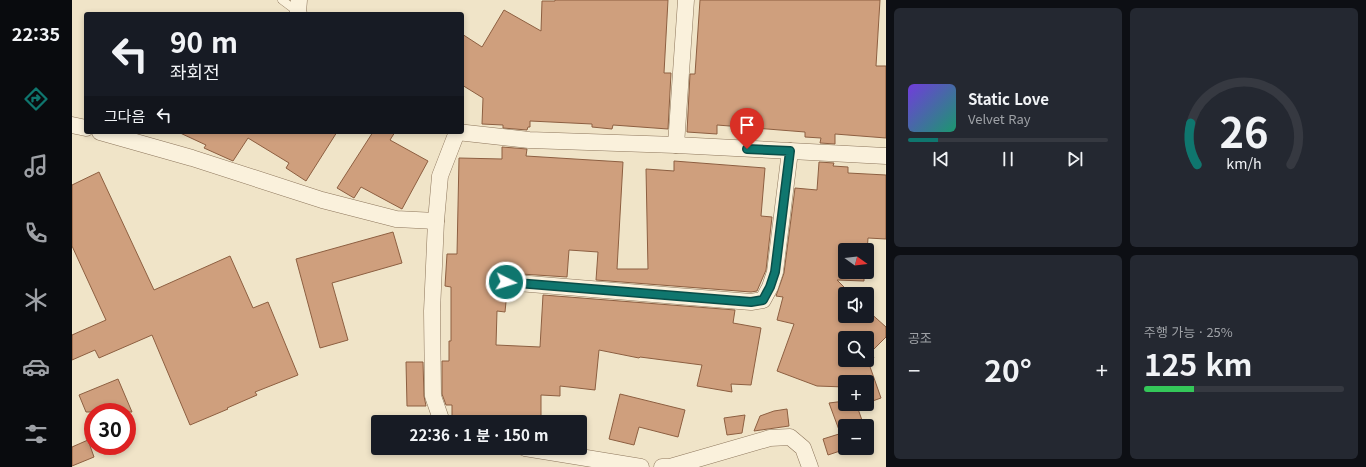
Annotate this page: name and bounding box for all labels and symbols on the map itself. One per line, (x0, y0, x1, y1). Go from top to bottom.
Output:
pin (730, 108, 764, 149)
north arrow (838, 243, 874, 279)
position arrow (485, 261, 527, 303)
speed limit sign: 30 (84, 403, 136, 455)

